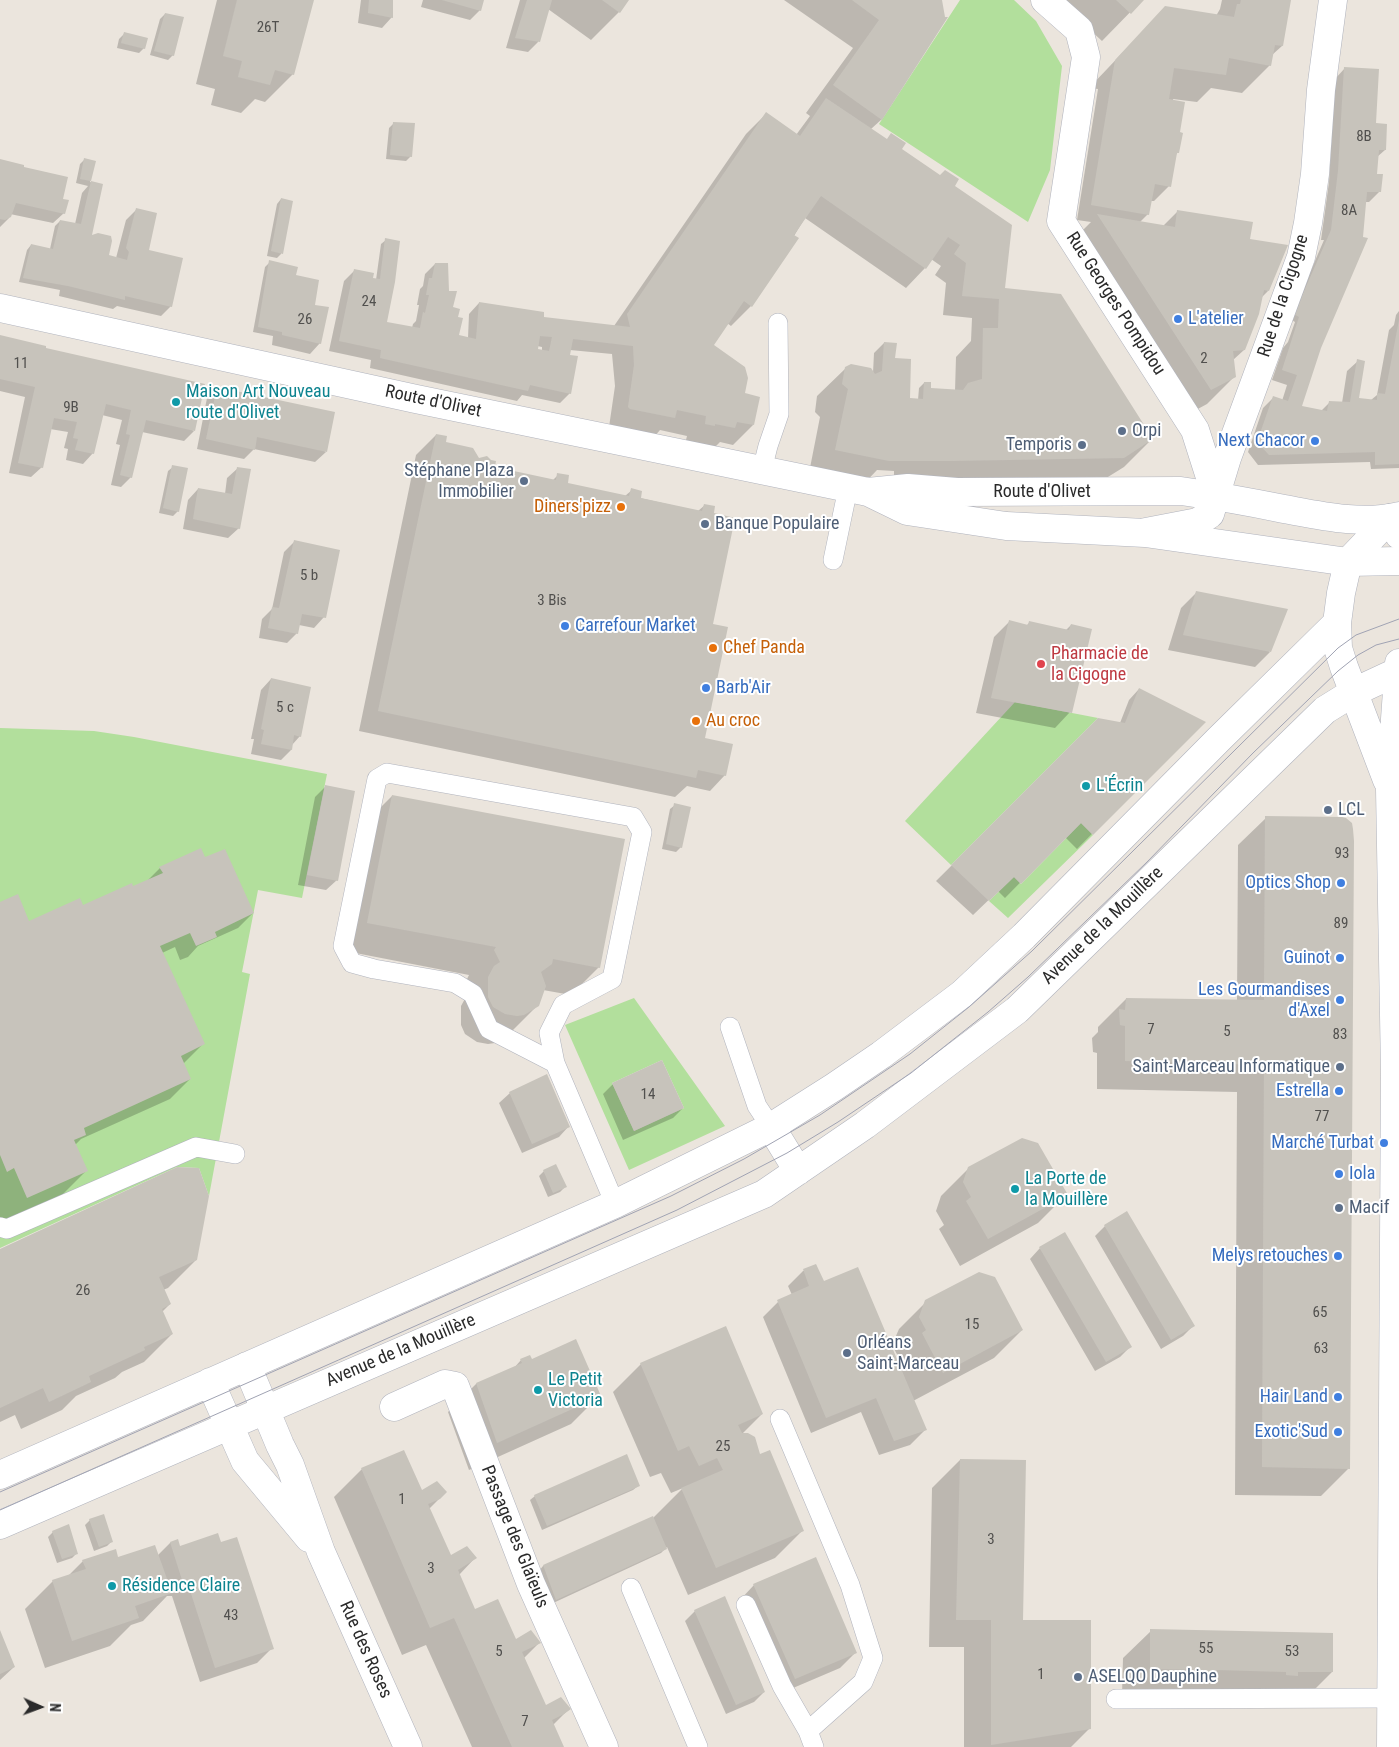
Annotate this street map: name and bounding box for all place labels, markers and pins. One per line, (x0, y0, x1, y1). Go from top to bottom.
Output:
place label: L'atelier (1188, 308, 1244, 330)
marker: L'atelier (1172, 313, 1184, 325)
place label: Maison Art Nouveau route d'Olivet (186, 381, 330, 424)
marker: Maison Art Nouveau route d'Olivet (170, 396, 182, 408)
place label: Orpi (1132, 420, 1161, 442)
marker: Orpi (1116, 425, 1128, 437)
place label: Next Chacor (1218, 430, 1305, 452)
place label: Temporis (1006, 434, 1072, 456)
marker: Next Chacor (1309, 435, 1321, 447)
marker: Temporis (1076, 439, 1088, 451)
place label: Stéphane Plaza Immobilier (404, 460, 514, 502)
marker: Stéphane Plaza Immobilier (518, 475, 530, 487)
place label: Diners'pizz (534, 496, 611, 518)
marker: Diners'pizz (615, 501, 627, 513)
place label: Banque Populaire (715, 513, 840, 535)
marker: Banque Populaire (699, 518, 711, 530)
place label: Carrefour Market (575, 615, 696, 637)
marker: Carrefour Market (559, 620, 571, 632)
place label: Chef Panda (723, 637, 805, 659)
marker: Chef Panda (707, 642, 719, 654)
place label: Pharmacie de la Cigogne (1051, 643, 1148, 686)
marker: Pharmacie de la Cigogne (1035, 658, 1047, 670)
place label: Barb'Air (716, 677, 771, 699)
marker: Barb'Air (700, 682, 712, 694)
place label: Au croc (706, 710, 760, 732)
marker: Au croc (690, 715, 702, 727)
place label: L'Écrin (1096, 775, 1143, 797)
marker: L'Écrin (1080, 780, 1092, 792)
place label: LCL (1338, 799, 1365, 821)
marker: LCL (1322, 804, 1334, 816)
place label: Optics Shop (1245, 872, 1331, 894)
marker: Optics Shop (1335, 877, 1347, 889)
place label: Guinot (1283, 947, 1330, 969)
marker: Guinot (1334, 952, 1346, 964)
place label: Les Gourmandises d'Axel (1198, 979, 1330, 1022)
marker: Les Gourmandises d'Axel (1334, 994, 1346, 1006)
place label: Saint-Marceau Informatique (1132, 1056, 1330, 1078)
marker: Saint-Marceau Informatique (1334, 1061, 1346, 1073)
place label: Estrella (1276, 1080, 1329, 1102)
marker: Estrella (1333, 1085, 1345, 1097)
place label: Marché Turbat (1271, 1132, 1374, 1154)
marker: Marché Turbat (1378, 1137, 1390, 1149)
place label: Iola (1349, 1163, 1375, 1185)
place label: La Porte de la Mouillère (1025, 1168, 1108, 1210)
marker: Iola (1333, 1168, 1345, 1180)
marker: La Porte de la Mouillère (1009, 1183, 1021, 1195)
place label: Macif (1349, 1197, 1389, 1219)
marker: Macif (1333, 1202, 1345, 1214)
place label: Melys retouches (1212, 1245, 1328, 1267)
marker: Melys retouches (1332, 1250, 1344, 1262)
place label: Orléans Saint-Marceau (857, 1332, 959, 1375)
marker: Orléans Saint-Marceau (841, 1347, 853, 1359)
place label: Le Petit Victoria (548, 1369, 603, 1412)
marker: Le Petit Victoria (532, 1384, 544, 1396)
place label: Hair Land (1260, 1386, 1328, 1408)
marker: Hair Land (1332, 1391, 1344, 1403)
place label: Exotic'Sud (1255, 1421, 1328, 1443)
marker: Exotic'Sud (1332, 1426, 1344, 1438)
place label: Résidence Claire (122, 1575, 240, 1597)
marker: Résidence Claire (106, 1580, 118, 1592)
place label: ASELQO Dauphine (1088, 1666, 1217, 1688)
marker: ASELQO Dauphine (1072, 1671, 1084, 1683)

